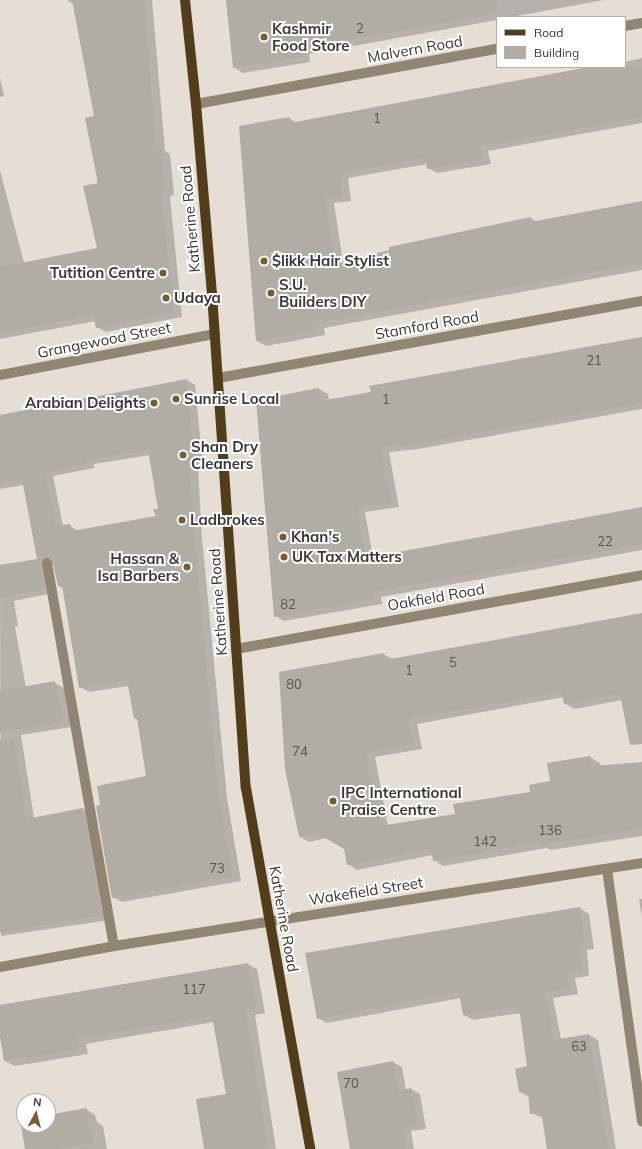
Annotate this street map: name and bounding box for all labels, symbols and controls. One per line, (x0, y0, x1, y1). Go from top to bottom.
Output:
legend (496, 16, 626, 68)
place label: Kashmir Food Store (272, 19, 350, 54)
house number: 2 (356, 20, 364, 36)
text: Road (534, 25, 563, 40)
marker: Kashmir Food Store (259, 32, 269, 42)
street label: Malvern Road (366, 32, 464, 66)
text: Building (534, 45, 579, 60)
house number: 1 (373, 110, 381, 126)
street label: Katherine Road (176, 165, 204, 273)
place label: $likk Hair Stylist (272, 252, 389, 270)
marker: $likk Hair Stylist (259, 256, 269, 266)
place label: Tutition Centre (50, 264, 155, 282)
marker: Tutition Centre (158, 268, 168, 278)
place label: S.U. Builders DIY (279, 275, 366, 310)
marker: S.U. Builders DIY (266, 288, 276, 298)
place label: Udaya (174, 289, 221, 307)
marker: Udaya (161, 293, 171, 303)
street label: Stamford Road (374, 307, 480, 343)
street label: Grangewood Street (36, 318, 172, 362)
house number: 21 (586, 352, 602, 368)
place label: Sunrise Local (184, 390, 279, 408)
house number: 1 (382, 391, 390, 407)
place label: Arabian Delights (25, 394, 146, 412)
marker: Sunrise Local (171, 394, 181, 404)
marker: Arabian Delights (149, 398, 159, 408)
place label: Shan Dry Cleaners (191, 437, 258, 472)
marker: Shan Dry Cleaners (178, 450, 188, 460)
place label: Ladbrokes (190, 511, 265, 529)
marker: Ladbrokes (177, 515, 187, 525)
place label: Khan's (291, 528, 340, 546)
marker: Khan's (278, 532, 288, 542)
house number: 22 (597, 533, 613, 549)
street label: Katherine Road (205, 548, 231, 656)
place label: UK Tax Matters (292, 548, 402, 566)
place label: Hassan & Isa Barbers (97, 549, 179, 584)
marker: UK Tax Matters (279, 552, 289, 562)
marker: Hassan & Isa Barbers (182, 562, 192, 572)
street label: Oakfield Road (386, 580, 486, 614)
house number: 82 (280, 596, 296, 612)
house number: 5 (449, 654, 457, 670)
house number: 1 (405, 662, 413, 678)
house number: 80 (286, 676, 302, 692)
house number: 74 (292, 743, 308, 759)
place label: IPC International Praise Centre (341, 783, 462, 818)
marker: IPC International Praise Centre (328, 796, 338, 806)
house number: 136 (538, 822, 562, 838)
house number: 142 (473, 833, 497, 849)
house number: 73 (209, 860, 225, 876)
street label: Katherine Road (266, 865, 302, 973)
street label: Wakefield Street (308, 873, 424, 909)
house number: 117 (182, 981, 206, 997)
house number: 63 (571, 1038, 587, 1054)
house number: 70 (343, 1075, 359, 1091)
north arrow (16, 1093, 56, 1133)
text: N (32, 1095, 42, 1110)

